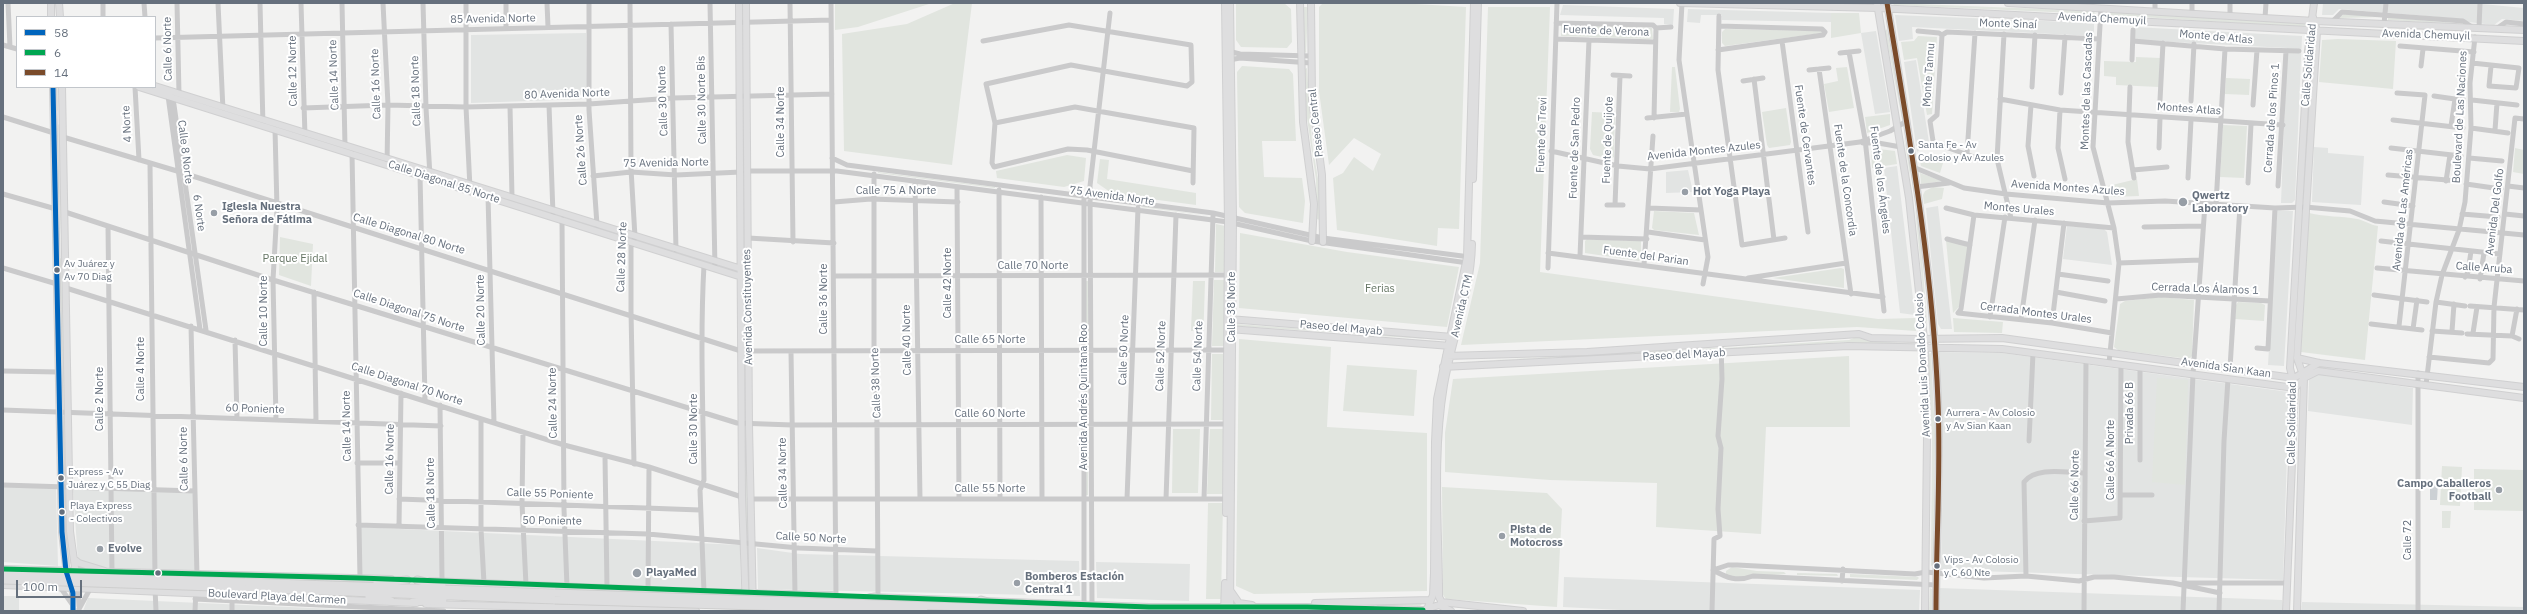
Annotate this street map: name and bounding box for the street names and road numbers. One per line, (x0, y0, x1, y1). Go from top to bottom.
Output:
street label: Avenida Chemuyil (2058, 10, 2146, 28)
street label: 85 Avenida Norte (450, 12, 536, 26)
street label: Monte Sinaí (1979, 16, 2037, 32)
street label: Calle 6 Norte (161, 17, 175, 81)
street label: Fuente de Verona (1563, 23, 1649, 39)
street label: Calle Solidaridad (2299, 23, 2319, 107)
street label: Monte de Atlas (2179, 27, 2253, 47)
street label: Avenida Chemuyil (2382, 27, 2470, 43)
street label: Montes de las Cascadas (2078, 32, 2096, 150)
street label: Calle 12 Norte (286, 35, 300, 107)
street label: Calle 14 Norte (326, 39, 342, 111)
street label: Monte Tannu (1920, 43, 1938, 107)
street label: Calle 16 Norte (368, 48, 384, 120)
street label: Boulevard de Las Naciones (2450, 50, 2470, 184)
street label: Calle 18 Norte (408, 55, 424, 127)
street label: Calle 30 Norte Bis (695, 55, 709, 145)
street label: Cerrada de los Pinos 1 (2262, 63, 2282, 173)
street label: Calle 30 Norte (655, 65, 671, 137)
street label: Fuente de Cervantes (1791, 84, 1819, 186)
street label: 80 Avenida Norte (524, 86, 610, 102)
street label: Calle 34 Norte (774, 87, 788, 157)
street label: Paseo Central (1306, 88, 1326, 158)
street label: Fuente de Quijote (1600, 96, 1616, 184)
street label: Fuente de Trevi (1534, 97, 1550, 173)
street label: Fuente de San Pedro (1567, 97, 1583, 199)
street label: Montes Atlas (2156, 100, 2222, 118)
street label: 4 Norte (119, 105, 135, 143)
street label: Calle 26 Norte (572, 114, 590, 186)
street label: Calle 8 Norte (175, 119, 195, 185)
street label: Fuente de la Concordia (1831, 123, 1859, 237)
street label: Fuente de los Ángeles (1867, 125, 1893, 235)
street label: Avenida Montes Azules (1647, 138, 1761, 164)
street label: Avenida de Las Américas (2390, 148, 2416, 272)
street label: 75 Avenida Norte (623, 156, 709, 170)
street label: Calle Diagonal 85 Norte (387, 158, 501, 206)
street label: Avenida Del Golfo (2483, 168, 2507, 256)
street label: Avenida Montes Azules (2011, 177, 2125, 199)
street label: 75 Avenida Norte (1069, 183, 1155, 209)
street label: Calle 75 A Norte (856, 184, 936, 198)
street label: 6 Norte (190, 194, 208, 232)
street label: Montes Urales (1983, 199, 2055, 219)
street label: Calle Diagonal 80 Norte (351, 211, 467, 257)
street label: Calle 28 Norte (614, 221, 630, 293)
street label: Fuente del Parian (1602, 243, 1690, 269)
street label: Calle 42 Norte (941, 248, 955, 318)
street label: Avenida Constituyentes (740, 249, 756, 365)
street label: Calle 70 Norte (998, 259, 1068, 273)
street label: Calle Aruba (2455, 259, 2513, 277)
street label: Calle 36 Norte (817, 264, 831, 334)
street label: Calle 38 Norte (1225, 272, 1239, 342)
street label: Avenida CTM (1448, 273, 1476, 339)
street label: Calle 20 Norte (474, 274, 488, 346)
street label: Calle 10 Norte (257, 276, 271, 346)
street label: Cerrada Los Álamos 1 (2151, 281, 2259, 297)
street label: Calle Diagonal 75 Norte (352, 287, 466, 335)
street label: Avenida Luis Donaldo Colosio (1913, 292, 1933, 438)
street label: Cerrada Montes Urales (1979, 300, 2093, 326)
street label: Calle 40 Norte (900, 304, 914, 376)
street label: Calle 50 Norte (1116, 314, 1132, 386)
street label: Paseo del Mayab (1299, 318, 1383, 338)
street label: Calle 52 Norte (1153, 320, 1169, 392)
street label: Calle 54 Norte (1190, 320, 1206, 392)
street label: Avenida Andrés Quintana Roo (1077, 324, 1091, 470)
street label: Calle 65 Norte (955, 333, 1025, 347)
street label: Calle 4 Norte (134, 337, 148, 401)
street label: Paseo del Mayab (1642, 346, 1726, 364)
street label: Calle 38 Norte (868, 347, 884, 419)
street label: Avenida Sian Kaan (2180, 355, 2272, 381)
street label: Calle Diagonal 70 Norte (350, 360, 464, 408)
street label: Calle 2 Norte (93, 367, 107, 431)
street label: Calle 24 Norte (546, 367, 560, 439)
street label: Calle Solidaridad (2285, 381, 2299, 465)
street label: Privada 66 B (2123, 382, 2137, 444)
street label: Calle 14 Norte (340, 390, 354, 462)
street label: Calle 30 Norte (687, 394, 701, 464)
street label: 60 Poniente (225, 401, 285, 417)
street label: Calle 60 Norte (955, 407, 1025, 421)
street label: Calle 66 A Norte (2104, 420, 2118, 500)
street label: Calle 16 Norte (383, 423, 397, 495)
street label: Calle 6 Norte (177, 427, 191, 491)
street label: Calle 34 Norte (776, 437, 790, 509)
street label: Calle 66 Norte (2068, 449, 2082, 521)
street label: Calle 18 Norte (424, 457, 438, 529)
street label: Calle 55 Norte (955, 482, 1025, 496)
street label: Calle 55 Poniente (506, 486, 594, 502)
street label: 50 Poniente (522, 514, 582, 528)
street label: Calle 72 (2401, 520, 2415, 560)
street label: Calle 50 Norte (775, 530, 847, 546)
street label: Boulevard Playa del Carmen (207, 587, 347, 607)

